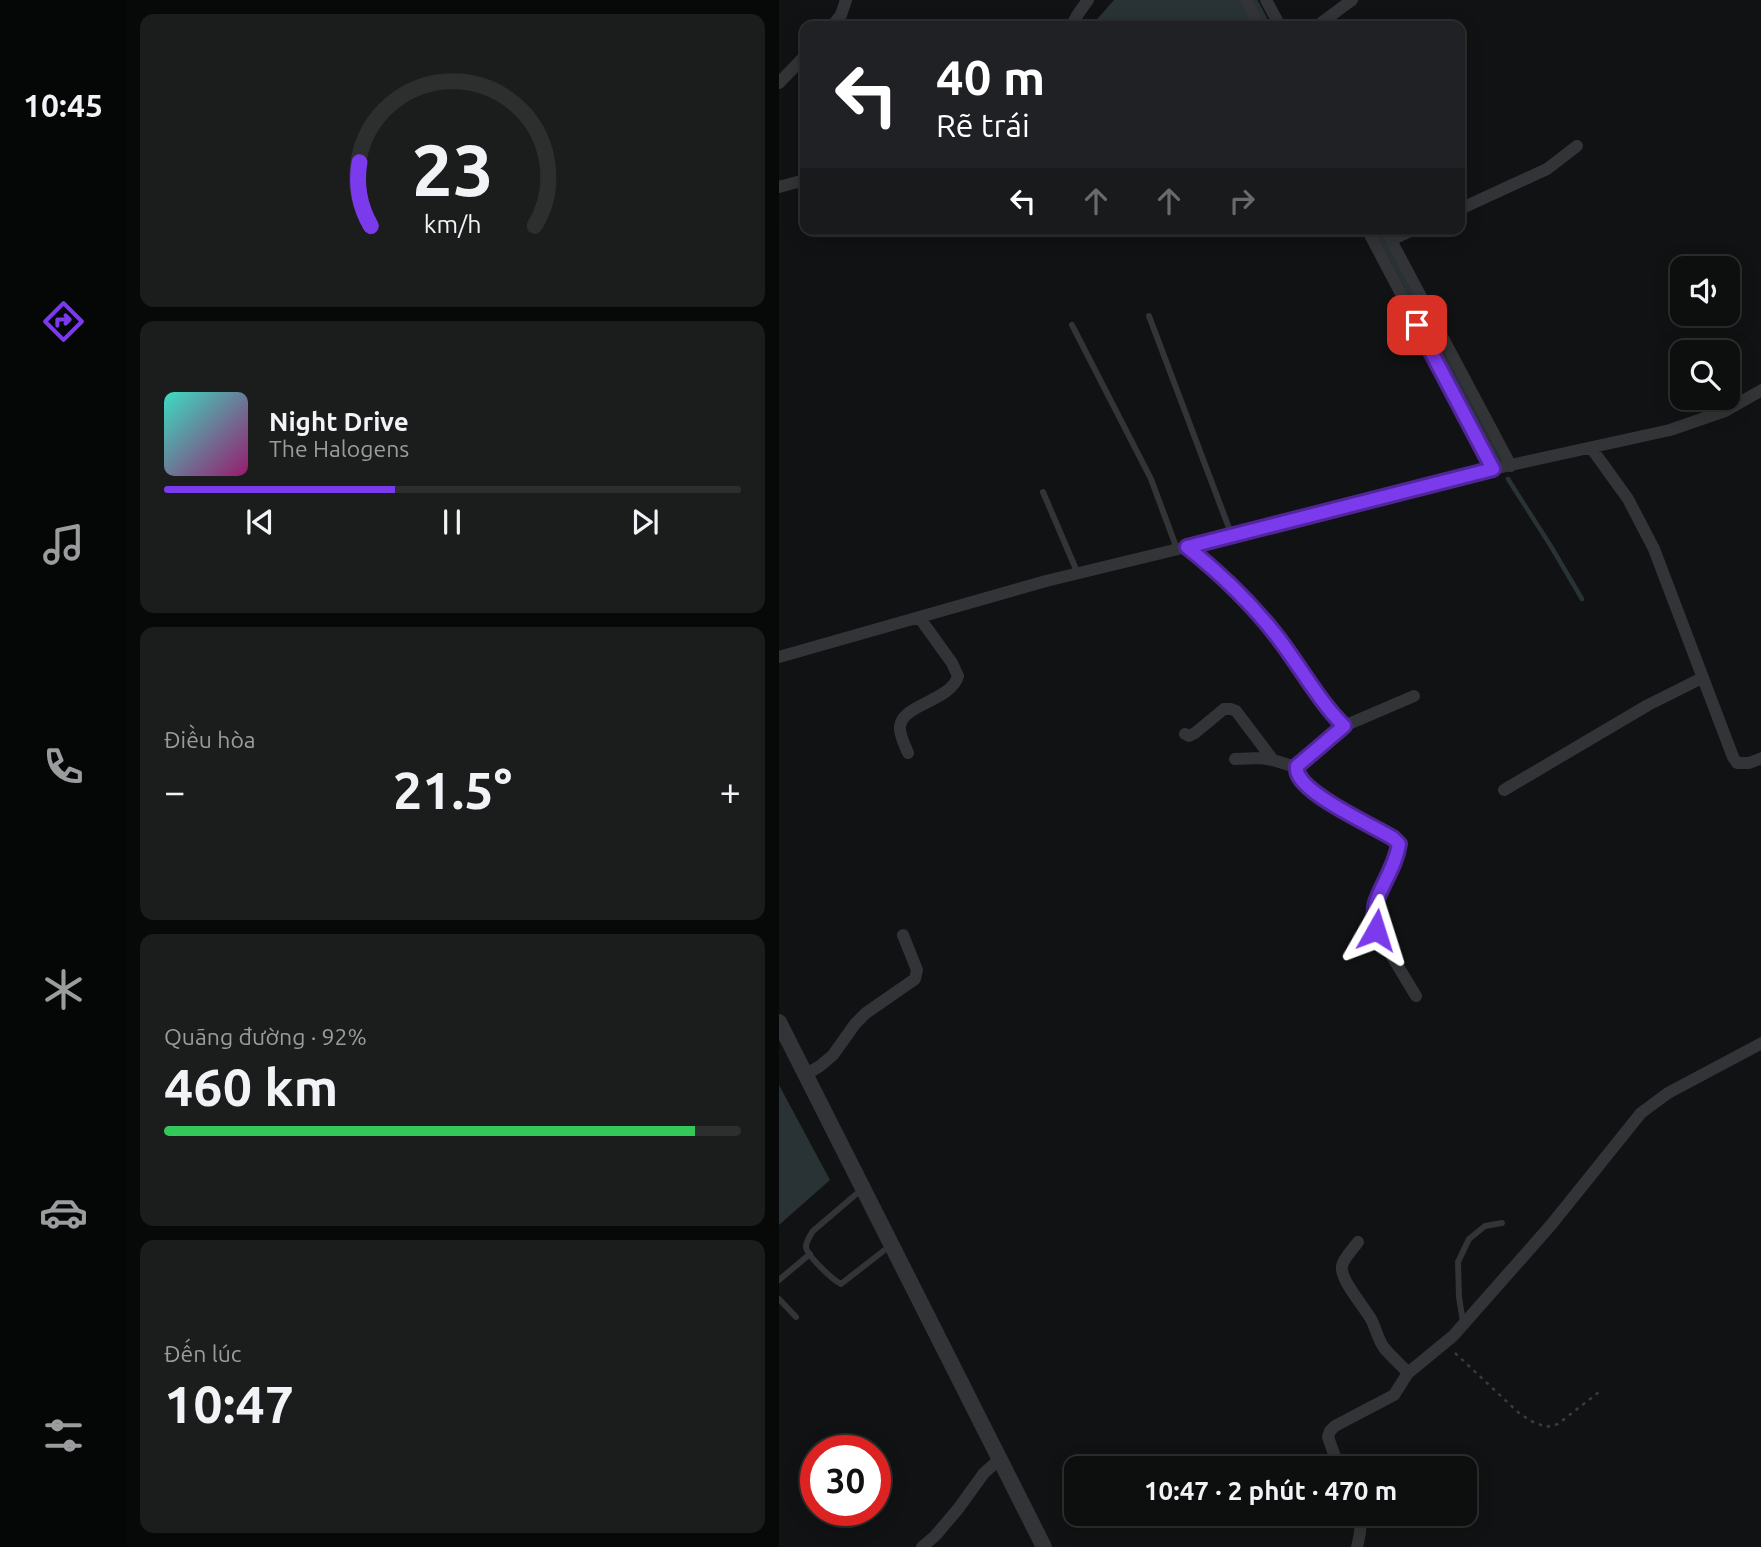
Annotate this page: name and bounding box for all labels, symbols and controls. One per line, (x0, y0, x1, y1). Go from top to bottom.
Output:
icon: left (821, 49, 912, 140)
text: 40 m (936, 49, 1045, 104)
text: 10:45 (23, 87, 103, 123)
text: Rẽ trái (936, 107, 1030, 143)
text: 23 (411, 129, 494, 211)
icon: left (1004, 182, 1042, 220)
icon: ahead (1077, 182, 1115, 220)
icon: ahead (1150, 182, 1188, 220)
icon: right (1223, 182, 1261, 220)
text: km/h (424, 210, 481, 238)
map controls (1670, 256, 1740, 410)
button: sound (1670, 256, 1740, 326)
pin (1387, 295, 1447, 355)
icon: directions (39, 297, 88, 346)
icon: arrive (1398, 306, 1436, 344)
button: search (1670, 340, 1740, 410)
text: Night Drive (269, 407, 409, 436)
text: The Halogens (269, 436, 409, 461)
icon: previous (241, 503, 279, 541)
icon: pause (433, 503, 471, 541)
icon: next (626, 503, 664, 541)
icon: music (39, 520, 88, 569)
text: Điều hòa (164, 727, 256, 752)
icon: phone (39, 742, 88, 791)
text: 21.5° (393, 761, 512, 819)
text: − (164, 770, 185, 812)
text: + (720, 770, 741, 812)
position arrow (1339, 893, 1413, 967)
icon: climate (39, 965, 88, 1014)
text: Quãng đường · 92% (164, 1024, 367, 1049)
text: 460 km (164, 1058, 338, 1116)
icon: car (39, 1188, 88, 1237)
text: Đến lúc (164, 1341, 242, 1366)
text: 10:47 (164, 1375, 294, 1433)
icon: filters (39, 1411, 88, 1460)
speed limit sign: 30 (800, 1435, 891, 1526)
text: 10:47 · 2 phút · 470 m (1144, 1476, 1397, 1505)

